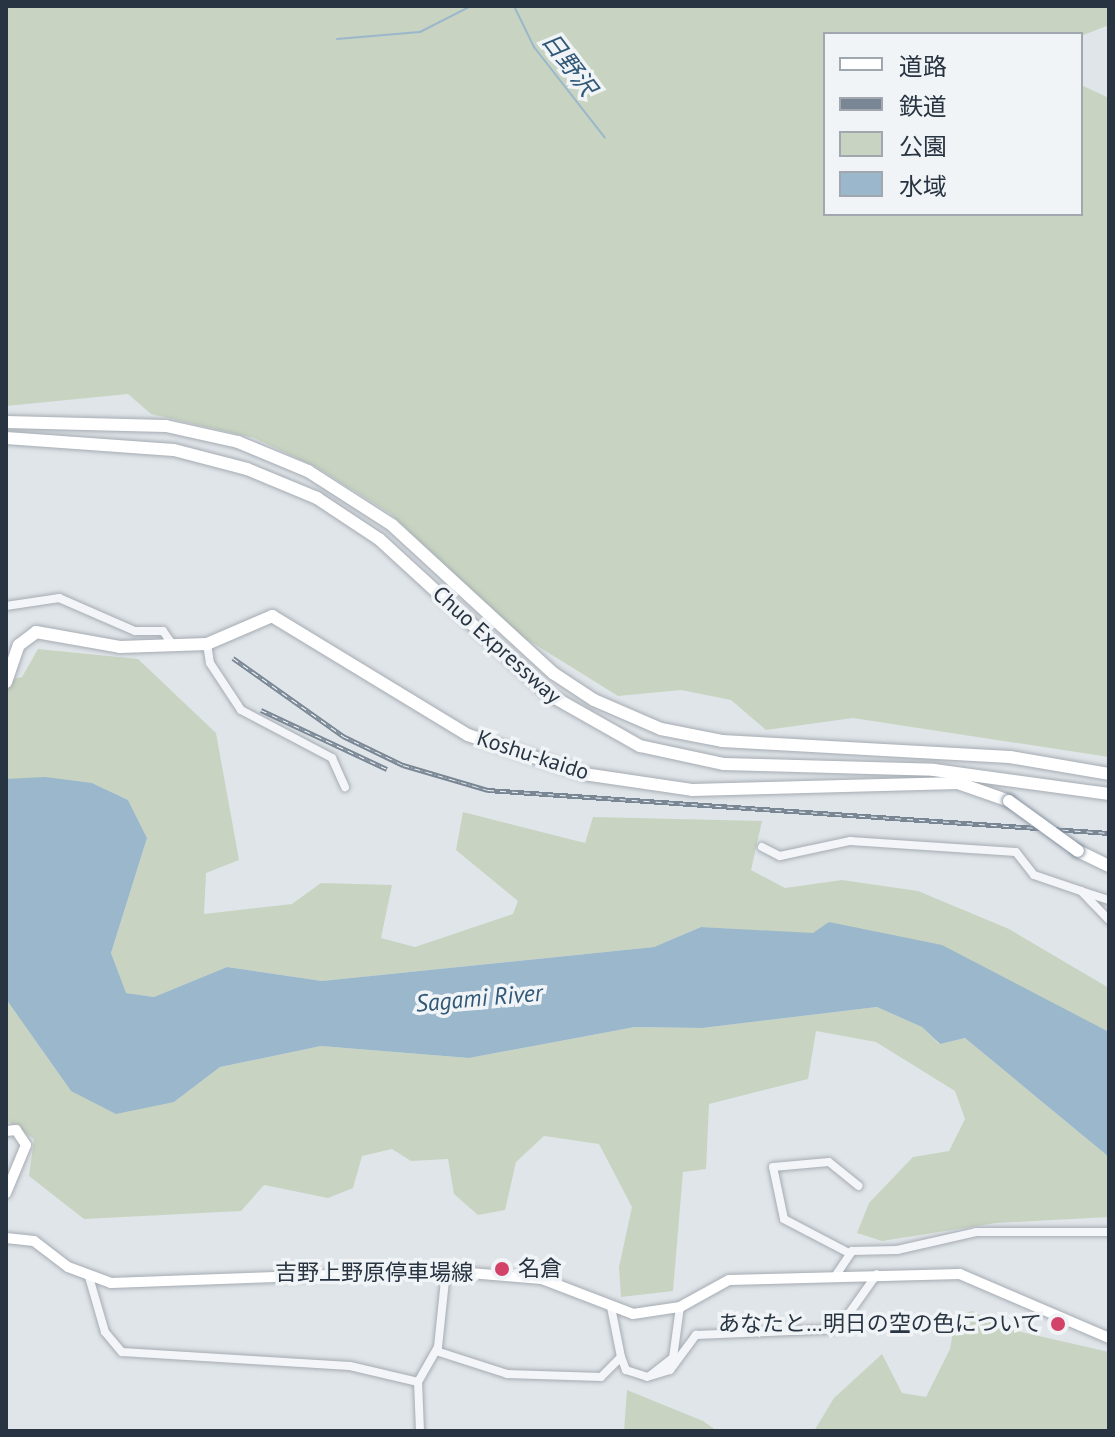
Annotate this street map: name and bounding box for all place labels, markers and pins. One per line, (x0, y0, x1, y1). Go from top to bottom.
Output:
place label: 名倉 (518, 1256, 562, 1282)
marker: 名倉 (493, 1260, 511, 1278)
place label: あなたと…明日の空の色について (717, 1311, 1042, 1337)
marker: あなたと…明日の空の色について (1049, 1315, 1067, 1333)

